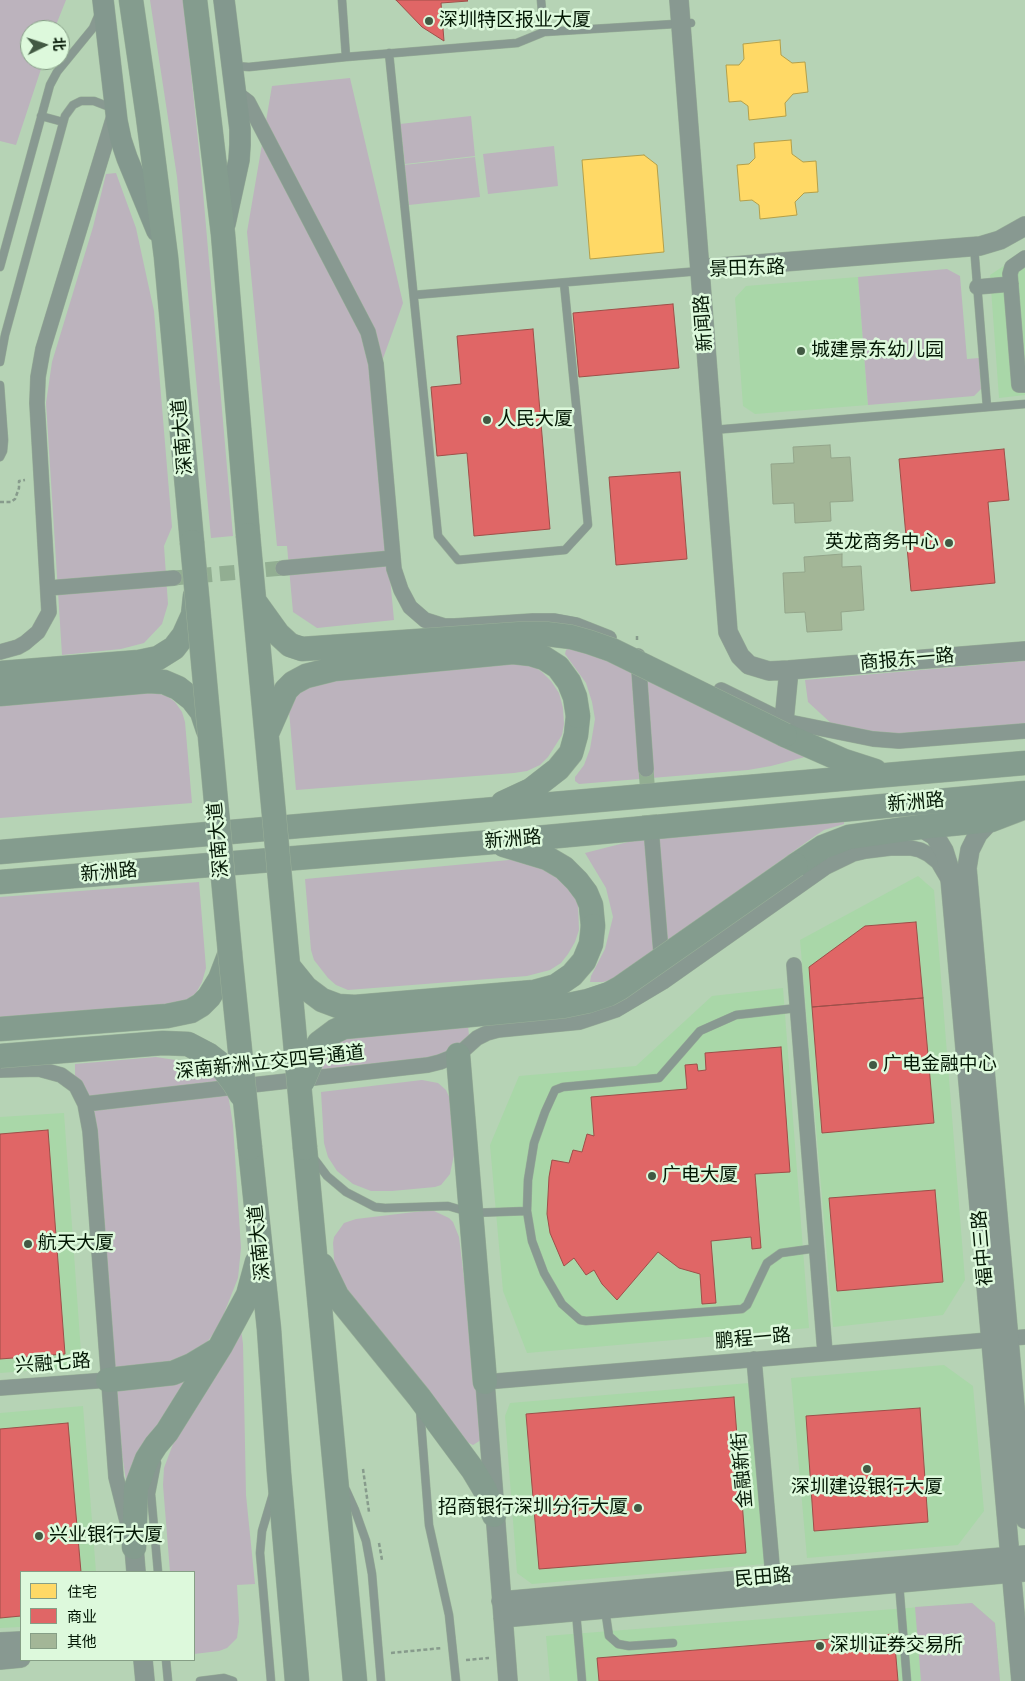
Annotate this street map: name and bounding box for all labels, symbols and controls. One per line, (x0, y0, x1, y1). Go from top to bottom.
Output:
place label: 深圳特区报业大厦 (439, 10, 591, 32)
marker: 深圳特区报业大厦 (423, 15, 435, 27)
north arrow (20, 20, 70, 70)
text: 北 (49, 36, 68, 52)
street label: 景田东路 (709, 256, 785, 282)
street label: 新闻路 (691, 294, 717, 352)
place label: 城建景东幼儿园 (811, 340, 944, 362)
marker: 城建景东幼儿园 (795, 345, 807, 357)
street label: 深南大道 (168, 398, 198, 476)
place label: 人民大厦 (497, 409, 573, 431)
marker: 人民大厦 (481, 414, 493, 426)
place label: 英龙商务中心 (825, 532, 939, 554)
marker: 英龙商务中心 (943, 537, 955, 549)
street label: 商报东一路 (859, 645, 955, 675)
street label: 新洲路 (887, 789, 945, 817)
street label: 深南大道 (204, 801, 234, 879)
street label: 新洲路 (484, 826, 542, 854)
street label: 新洲路 (80, 859, 138, 887)
street label: 深南新洲立交四号通道 (174, 1042, 366, 1084)
place label: 广电金融中心 (883, 1054, 997, 1076)
marker: 广电金融中心 (867, 1059, 879, 1071)
place label: 广电大厦 (662, 1165, 738, 1187)
marker: 广电大厦 (646, 1170, 658, 1182)
street label: 深南大道 (245, 1204, 275, 1282)
street label: 福中三路 (968, 1209, 998, 1287)
place label: 航天大厦 (38, 1233, 114, 1255)
marker: 航天大厦 (22, 1238, 34, 1250)
street label: 鹏程一路 (714, 1324, 792, 1354)
street label: 兴融七路 (14, 1350, 92, 1378)
street label: 金融新街 (728, 1431, 758, 1509)
marker: 深圳建设银行大厦 (861, 1463, 873, 1475)
place label: 深圳建设银行大厦 (791, 1477, 943, 1499)
place label: 招商银行深圳分行大厦 (438, 1497, 628, 1519)
marker: 招商银行深圳分行大厦 (632, 1502, 644, 1514)
place label: 兴业银行大厦 (49, 1525, 163, 1547)
marker: 兴业银行大厦 (33, 1530, 45, 1542)
street label: 民田路 (734, 1564, 792, 1592)
legend (20, 1571, 195, 1661)
text: 住宅 (67, 1582, 97, 1601)
text: 商业 (67, 1607, 97, 1626)
text: 其他 (67, 1632, 97, 1651)
place label: 深圳证券交易所 (830, 1635, 963, 1657)
marker: 深圳证券交易所 (814, 1640, 826, 1652)

